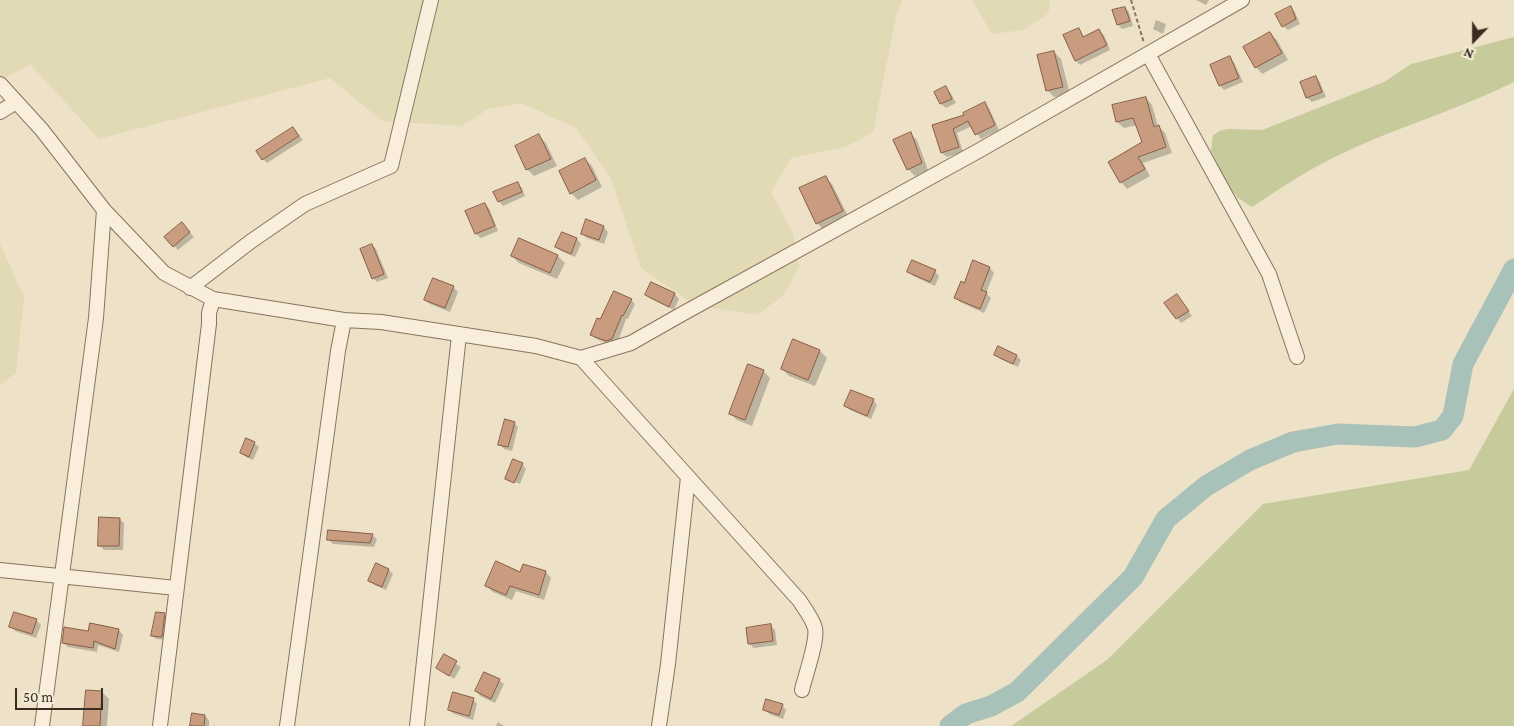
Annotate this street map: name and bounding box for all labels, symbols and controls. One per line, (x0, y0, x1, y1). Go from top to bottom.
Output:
north arrow (1449, 15, 1499, 65)
text: N (1461, 45, 1476, 63)
scale bar (18, 678, 105, 710)
text: 50 m (23, 689, 53, 705)

